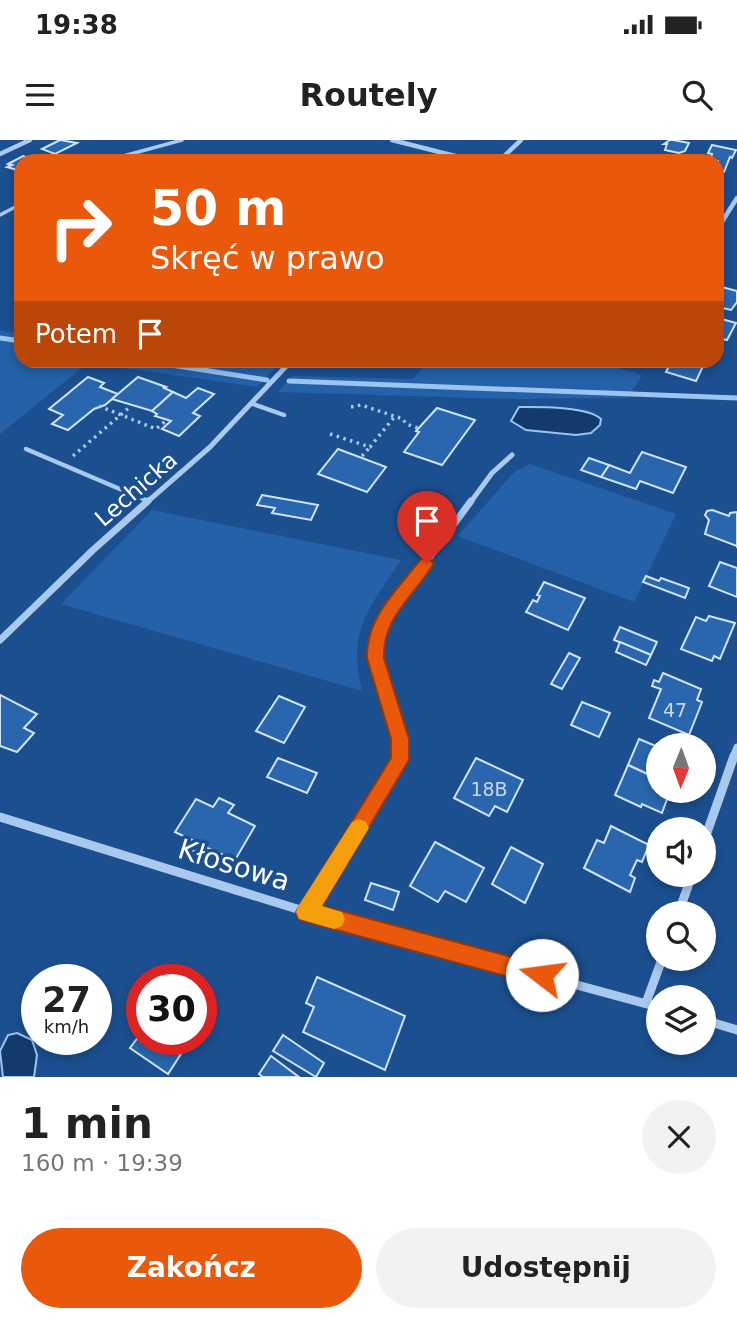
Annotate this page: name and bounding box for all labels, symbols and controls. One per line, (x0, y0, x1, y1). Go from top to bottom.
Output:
text: 19:38 (35, 10, 118, 40)
icon: menu (21, 76, 59, 114)
text: Routely (299, 76, 438, 114)
icon: search (678, 76, 716, 114)
text: 50 m (150, 180, 286, 237)
icon: right (35, 182, 126, 273)
text: Skręć w prawo (150, 239, 385, 277)
icon: arrive (131, 315, 169, 353)
text: Potem (35, 319, 117, 349)
street label: Lechicka (90, 446, 182, 532)
pin (397, 491, 457, 563)
icon: arrive (408, 502, 446, 540)
house number: 47 (663, 699, 687, 721)
north arrow (646, 733, 716, 803)
map controls (646, 733, 716, 1055)
house number: 18B (470, 778, 508, 800)
button: sound (646, 817, 716, 887)
street label: Kłosowa (174, 832, 294, 898)
button: search (646, 901, 716, 971)
position arrow (505, 938, 579, 1012)
speed limit sign: 30 (126, 964, 217, 1055)
text: 27 (42, 980, 91, 1020)
button: layers (646, 985, 716, 1055)
text: km/h (44, 1016, 89, 1037)
text: 1 min (21, 1099, 153, 1148)
button: close (642, 1100, 716, 1174)
text: 160 m · 19:39 (21, 1150, 183, 1176)
button: Zakończ (21, 1228, 362, 1308)
button: Udostępnij (376, 1228, 716, 1308)

